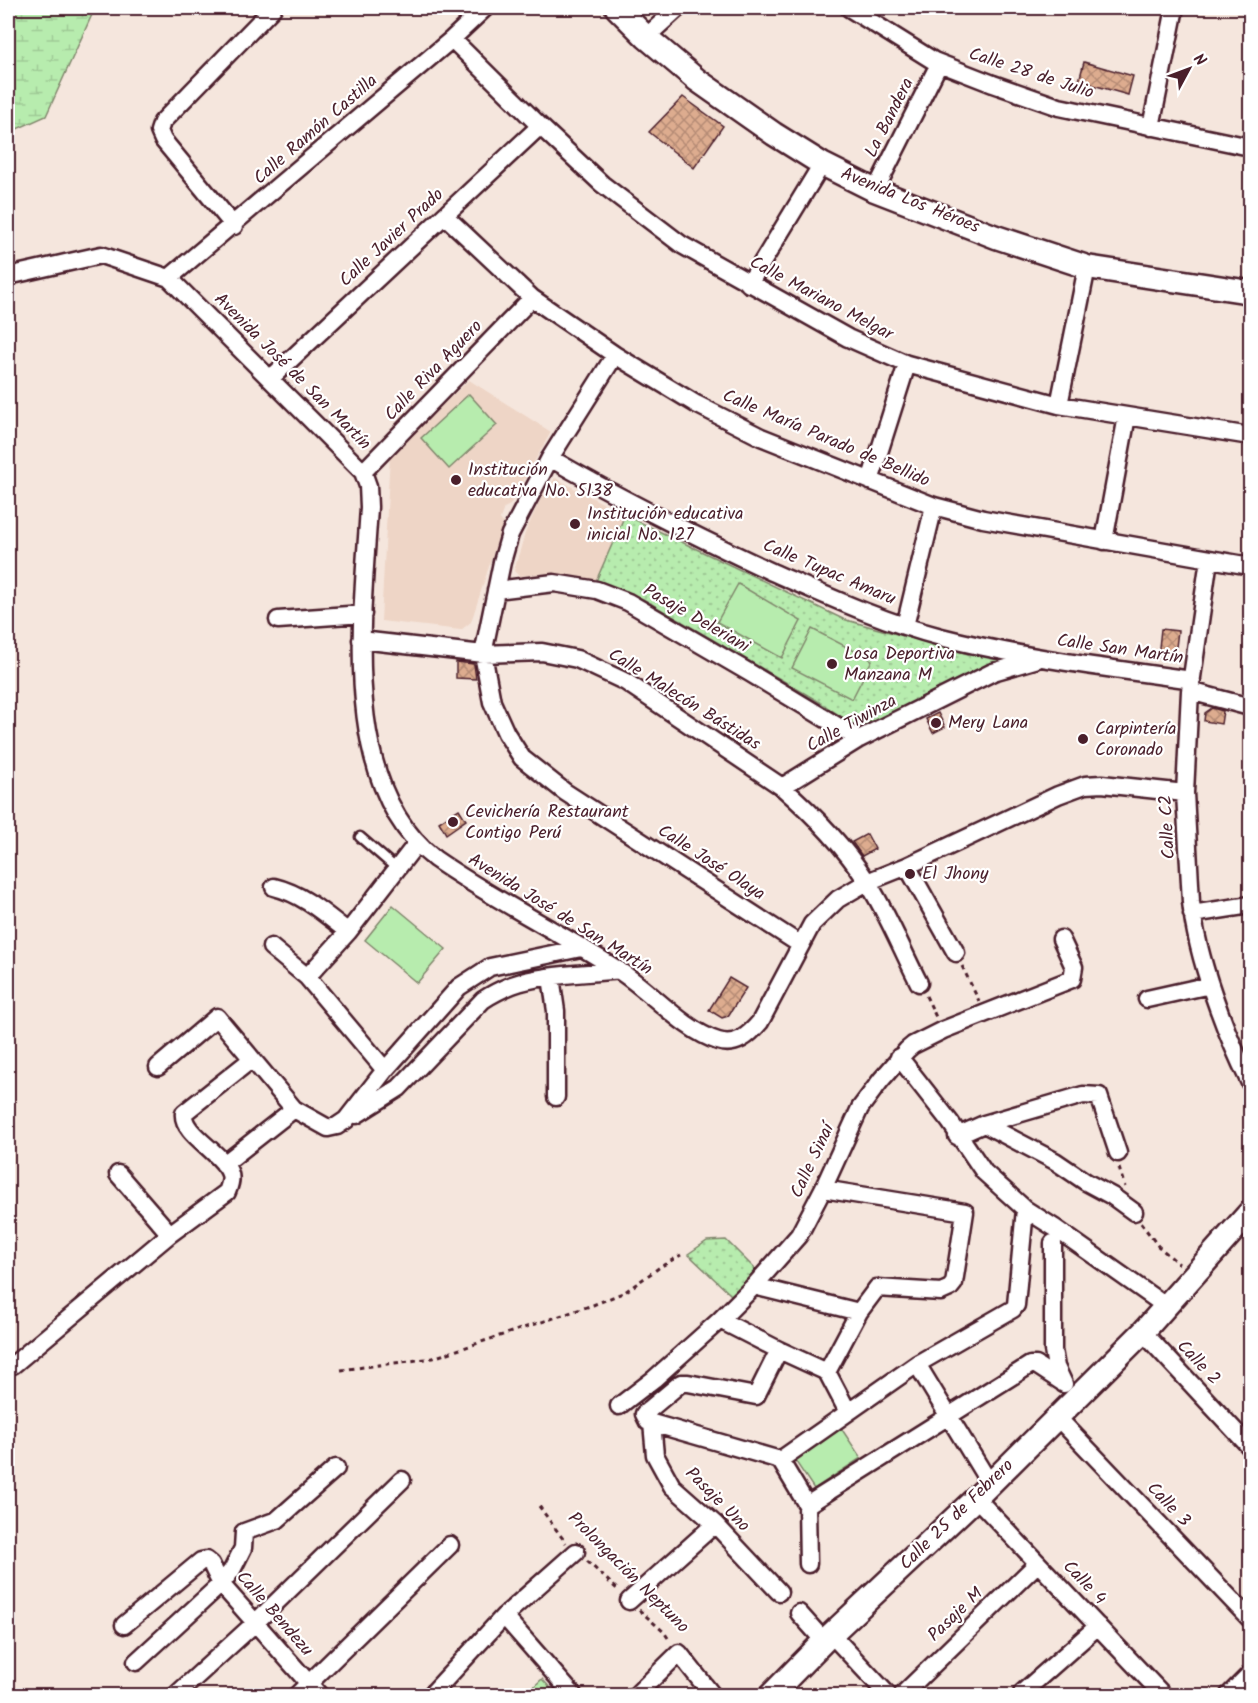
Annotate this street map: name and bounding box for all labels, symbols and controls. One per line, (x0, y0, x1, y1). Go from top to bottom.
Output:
north arrow (1159, 39, 1219, 99)
street label: Calle 28 de Julio (965, 40, 1097, 108)
text: N (1186, 48, 1212, 72)
street label: Calle Ramón Castilla (247, 68, 385, 192)
street label: La Bandera (857, 73, 923, 163)
street label: Avenida Los Héroes (836, 160, 984, 242)
street label: Calle Javier Prado (333, 181, 451, 295)
street label: Calle Mariano Melgar (744, 249, 899, 350)
street label: Avenida José de San Martín (206, 286, 378, 458)
street label: Calle Riva Aguero (378, 314, 490, 428)
street label: Calle María Parado de Bellido (718, 382, 934, 496)
place label: Institución educativa No. 5138 (468, 456, 613, 506)
marker: Institución educativa No. 5138 (449, 473, 463, 487)
place label: Institución educativa inicial No. 127 (587, 500, 743, 550)
marker: Institución educativa inicial No. 127 (568, 517, 582, 531)
street label: Calle Tupac Amaru (758, 532, 900, 614)
street label: Pasaje Deleriani (637, 577, 755, 662)
street label: Calle San Martín (1055, 627, 1185, 673)
place label: Losa Deportiva Manzana M (844, 640, 955, 690)
street label: Calle Malecón Bástidas (602, 641, 766, 759)
marker: Losa Deportiva Manzana M (825, 657, 839, 671)
street label: Calle Tiwinza (801, 687, 903, 761)
place label: Mery Lana (948, 709, 1028, 738)
place label: Carpintería Coronado (1095, 715, 1176, 765)
marker: Mery Lana (929, 716, 943, 730)
marker: Carpintería Coronado (1076, 732, 1090, 746)
street label: Calle C2 (1152, 794, 1184, 860)
place label: Cevichería Restaurant Contigo Perú (465, 798, 630, 848)
marker: Cevichería Restaurant Contigo Perú (446, 815, 460, 829)
street label: Calle José Olaya (651, 817, 771, 909)
street label: Avenida José de San Martín (462, 846, 658, 984)
place label: El Jhony (922, 860, 989, 889)
marker: El Jhony (903, 867, 917, 881)
street label: Calle Sinaí (783, 1116, 844, 1203)
street label: Calle 2 (1169, 1333, 1227, 1393)
street label: Calle 25 de Febrero (893, 1452, 1021, 1578)
street label: Pasaje Uno (677, 1460, 757, 1540)
street label: Calle 3 (1139, 1476, 1197, 1534)
street label: Prolongación Neptuno (560, 1505, 696, 1641)
street label: Calle 4 (1055, 1554, 1113, 1612)
street label: Calle Bendezu (228, 1564, 320, 1664)
street label: Pasaje M (921, 1580, 991, 1649)

